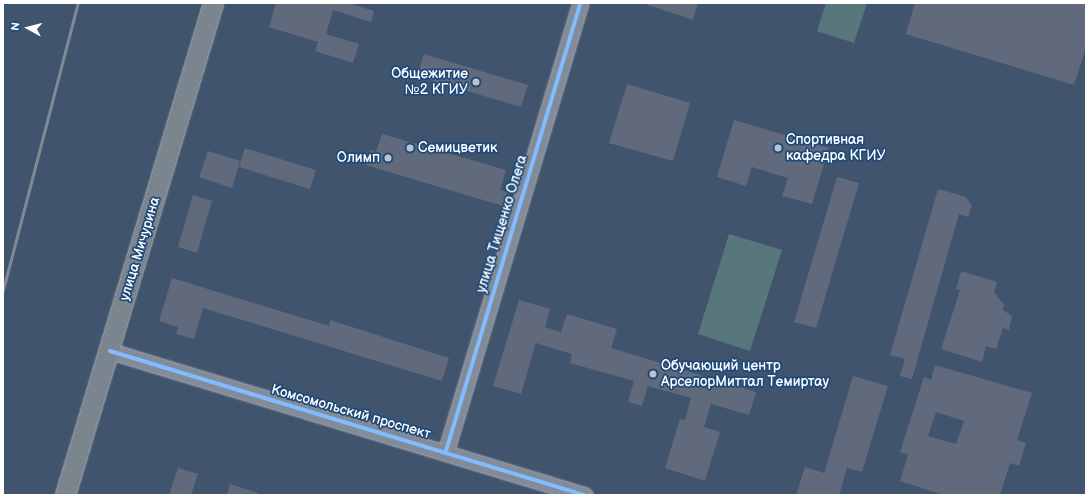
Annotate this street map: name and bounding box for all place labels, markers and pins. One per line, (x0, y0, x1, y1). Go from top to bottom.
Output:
place label: Общежитие №2 КГИУ (391, 66, 468, 98)
marker: Общежитие №2 КГИУ (471, 77, 481, 87)
place label: Спортивная кафедра КГИУ (786, 132, 886, 164)
place label: Семицветик (418, 140, 497, 156)
marker: Семицветик (405, 143, 415, 153)
marker: Спортивная кафедра КГИУ (773, 143, 783, 153)
place label: Олимп (337, 150, 380, 166)
marker: Олимп (383, 153, 393, 163)
place label: Обучающий центр АрселорМиттал Темиртау (661, 358, 829, 390)
marker: Обучающий центр АрселорМиттал Темиртау (648, 369, 658, 379)

